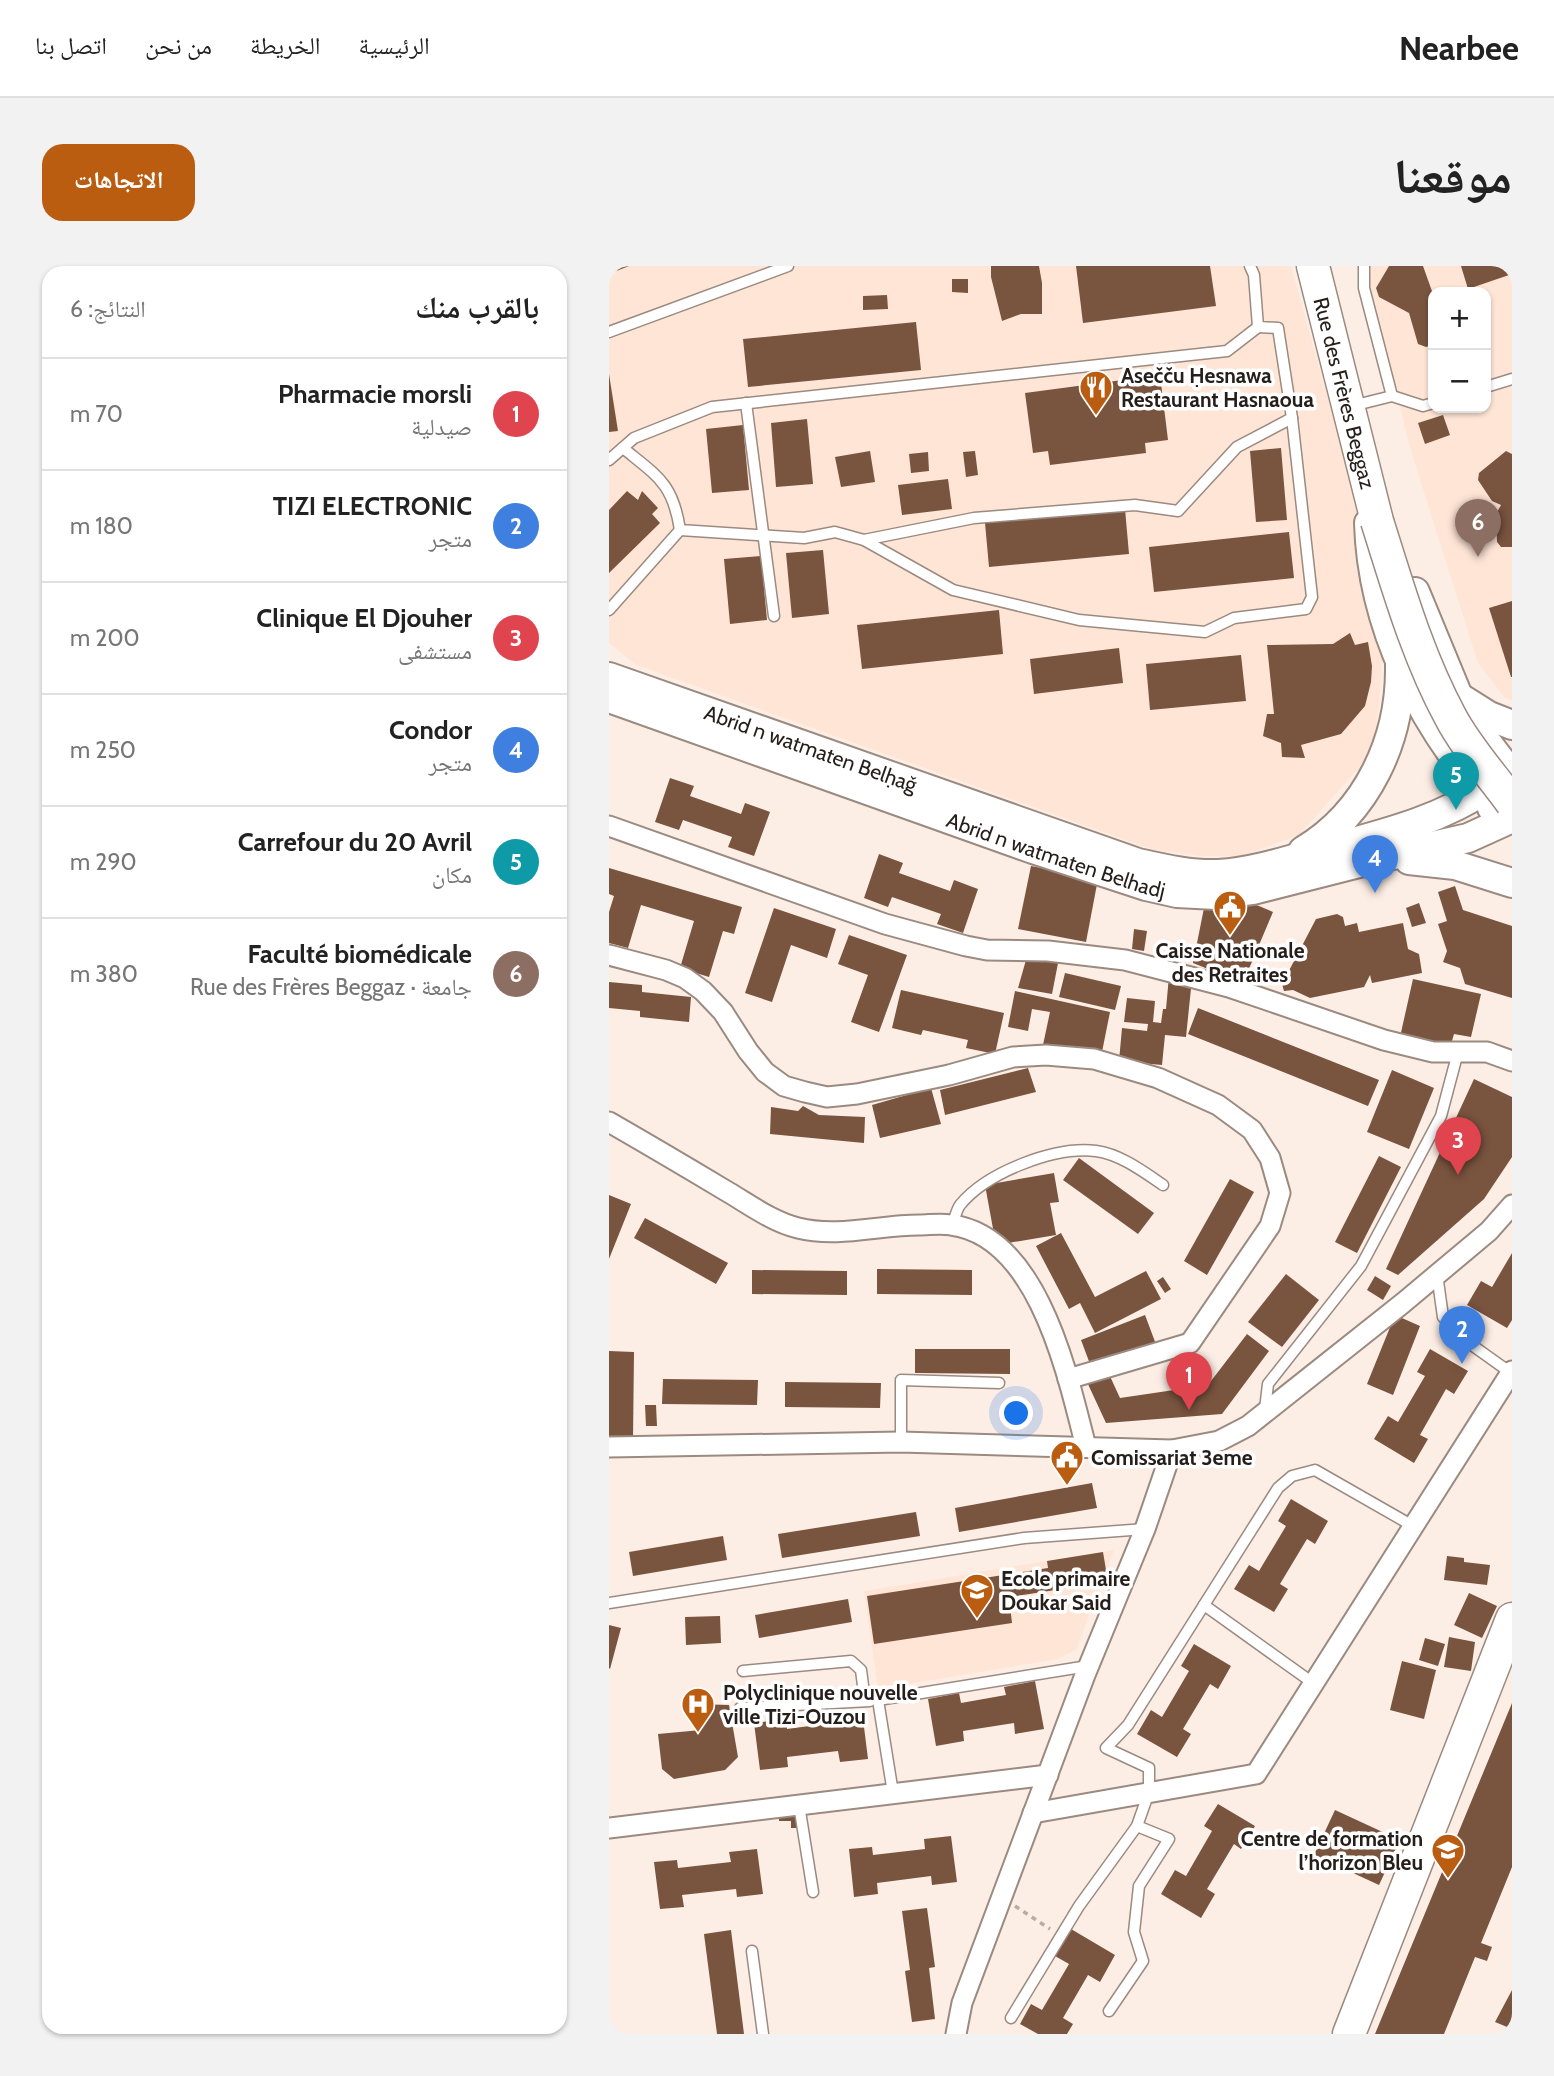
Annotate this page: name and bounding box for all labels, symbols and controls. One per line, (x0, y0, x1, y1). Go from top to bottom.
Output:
text: Nearbee (1399, 28, 1519, 68)
text: اتصل بنا (35, 31, 107, 60)
text: من نحن (145, 31, 212, 60)
text: الخريطة (250, 31, 321, 60)
text: الرئيسية (359, 31, 430, 60)
button: الاتجاهات (42, 144, 195, 221)
text: موقعنا (1394, 146, 1512, 205)
map controls (1428, 287, 1491, 413)
button: + (1428, 287, 1491, 350)
text: بالقرب منك (415, 289, 539, 326)
text: النتائج: 6 (70, 295, 146, 323)
street label: Rue des Frères Beggaz (1309, 295, 1381, 492)
button: − (1428, 350, 1491, 413)
place label: Asečču Ḥesnawa Restaurant Hasnaoua (1121, 363, 1314, 412)
restaurant icon: Asečču Ḥesnawa Restaurant Hasnaoua (1077, 368, 1115, 417)
text: Pharmacie morsli (278, 378, 472, 410)
text: 70 m (70, 400, 123, 428)
text: 1 (512, 400, 520, 428)
text: صيدلية (411, 413, 472, 441)
text: TIZI ELECTRONIC (273, 490, 472, 522)
pin: 6 (1455, 499, 1501, 557)
text: 180 m (70, 512, 133, 540)
text: 2 (510, 512, 522, 540)
text: متجر (429, 525, 472, 553)
text: Clinique El Djouher (256, 602, 472, 634)
text: 200 m (70, 624, 140, 652)
text: 3 (510, 624, 522, 652)
text: مستشفى (398, 637, 472, 665)
street label: Abrid n watmaten Belḥaǧ (701, 699, 921, 797)
text: Condor (389, 714, 472, 746)
text: 250 m (70, 736, 136, 764)
text: 4 (509, 736, 523, 764)
text: متجر (429, 749, 472, 777)
pin: 5 (1433, 752, 1479, 810)
street label: Abrid n watmaten Belhadj (943, 807, 1168, 903)
text: Carrefour du 20 Avril (238, 826, 472, 858)
pin: 4 (1352, 835, 1398, 893)
text: 290 m (70, 848, 137, 876)
text: 5 (510, 848, 522, 876)
text: مكان (432, 861, 472, 889)
public building icon: Caisse Nationale des Retraites (1211, 888, 1249, 937)
text: Faculté biomédicale (247, 938, 472, 970)
place label: Caisse Nationale des Retraites (1155, 938, 1305, 987)
text: 380 m (70, 960, 138, 988)
text: 6 (510, 960, 522, 988)
text: جامعة · Rue des Frères Beggaz (190, 973, 472, 1001)
pin: 3 (1435, 1117, 1481, 1175)
pin: 2 (1439, 1306, 1485, 1364)
pin: 1 (1166, 1352, 1212, 1410)
your location (999, 1396, 1033, 1430)
public building icon: Comissariat 3eme (1048, 1438, 1086, 1487)
place label: Comissariat 3eme (1091, 1445, 1253, 1470)
place label: Ecole primaire Doukar Said (1001, 1566, 1131, 1615)
school or university icon: Ecole primaire Doukar Said (958, 1571, 996, 1620)
place label: Polyclinique nouvelle ville Tizi-Ouzou (723, 1680, 918, 1729)
hospital icon: Polyclinique nouvelle ville Tizi-Ouzou (679, 1685, 717, 1734)
place label: Centre de formation l’horizon Bleu (1241, 1826, 1423, 1875)
school or university icon: Centre de formation l’horizon Bleu (1429, 1831, 1467, 1880)

